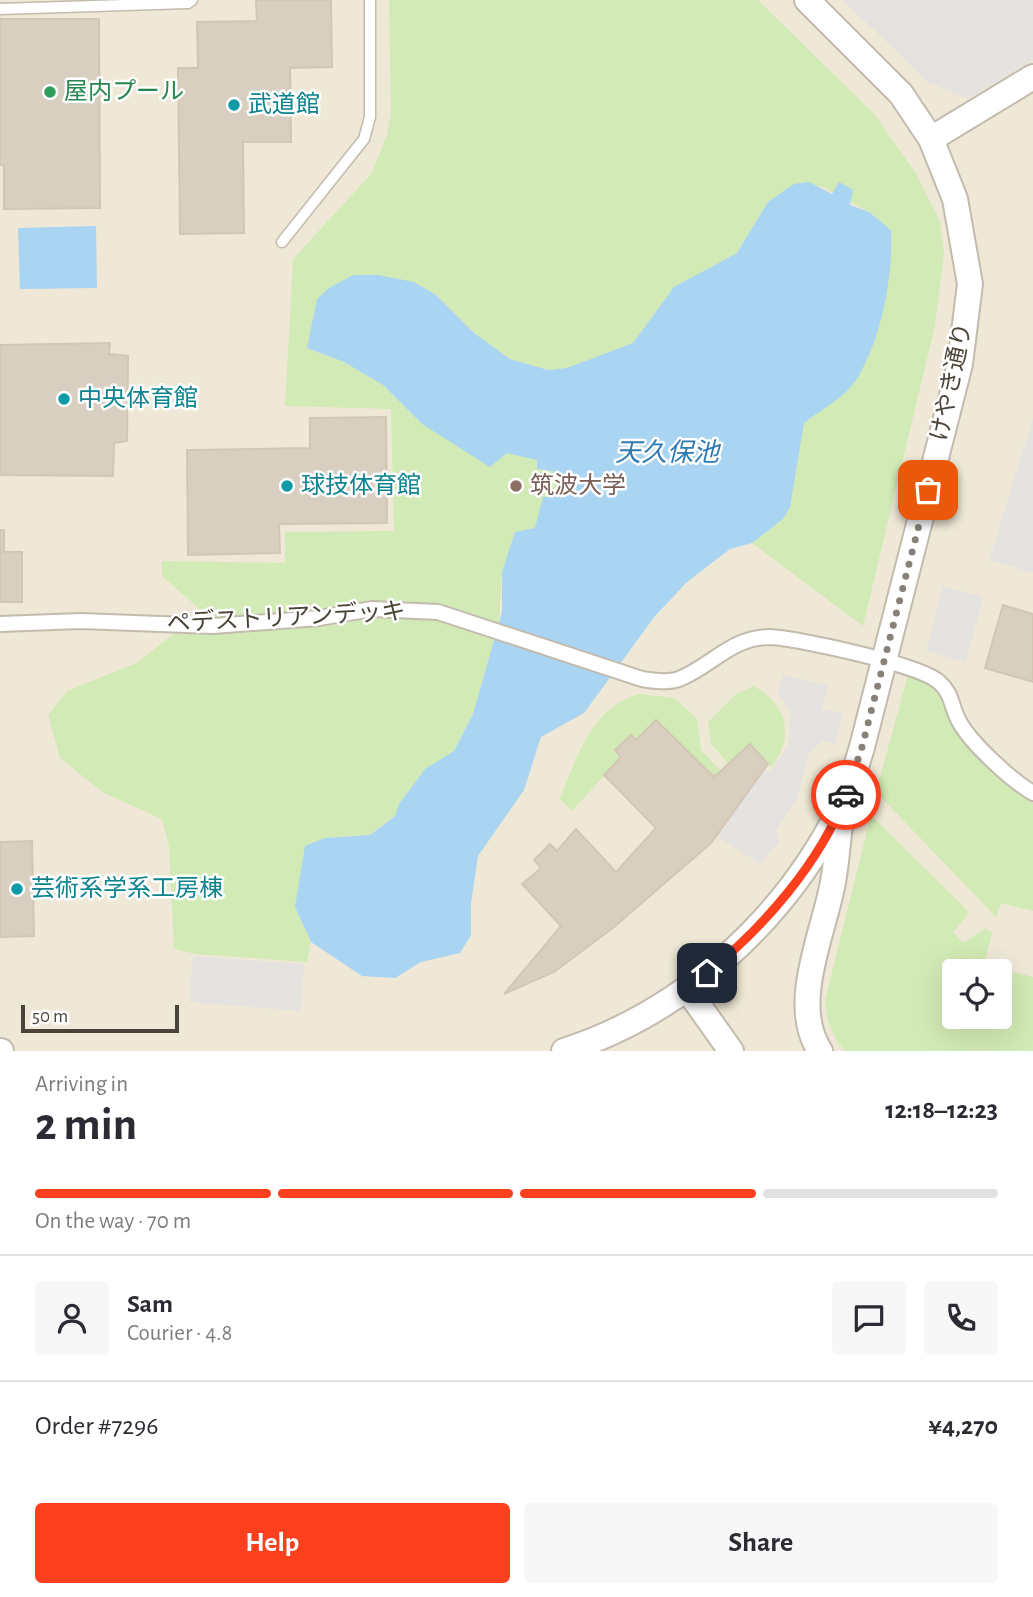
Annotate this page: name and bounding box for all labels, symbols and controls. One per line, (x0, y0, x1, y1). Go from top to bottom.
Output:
place label: 屋内プール (64, 78, 184, 104)
marker: 屋内プール (42, 84, 58, 100)
place label: 武道館 (248, 91, 320, 117)
marker: 武道館 (226, 97, 242, 113)
street label: けやき通り (927, 321, 976, 443)
place label: 中央体育館 (78, 385, 198, 411)
marker: 中央体育館 (56, 391, 72, 407)
water label: 天久保池 (615, 439, 722, 466)
pin (898, 460, 958, 520)
icon: bag (909, 471, 947, 509)
place label: 球技体育館 (301, 472, 421, 498)
place label: 筑波大学 (530, 472, 626, 498)
marker: 球技体育館 (279, 478, 295, 494)
marker: 筑波大学 (508, 478, 524, 494)
street label: ペデストリアンデッキ (166, 598, 406, 636)
courier (811, 760, 881, 830)
icon: car (827, 776, 865, 814)
place label: 芸術系学系工房棟 (31, 875, 223, 901)
marker: 芸術系学系工房棟 (9, 881, 25, 897)
pin (677, 943, 737, 1003)
icon: home (688, 954, 726, 992)
map controls (942, 959, 1012, 1029)
button: locate (942, 959, 1012, 1029)
scale bar (21, 1002, 178, 1034)
text: 50 m (32, 1007, 68, 1026)
text: Arriving in (35, 1073, 128, 1096)
text: 12:18–12:23 (885, 1097, 998, 1123)
text: 2 min (35, 1102, 137, 1148)
text: On the way · 70 m (35, 1210, 191, 1233)
button: person (35, 1281, 109, 1355)
button: chat (832, 1281, 906, 1355)
button: phone (924, 1281, 998, 1355)
text: Sam (127, 1291, 173, 1317)
text: Courier · 4.8 (127, 1322, 232, 1345)
text: Order #7296 (35, 1413, 159, 1439)
text: ¥4,270 (928, 1413, 998, 1439)
button: Help (35, 1503, 510, 1583)
button: Share (524, 1503, 998, 1583)

